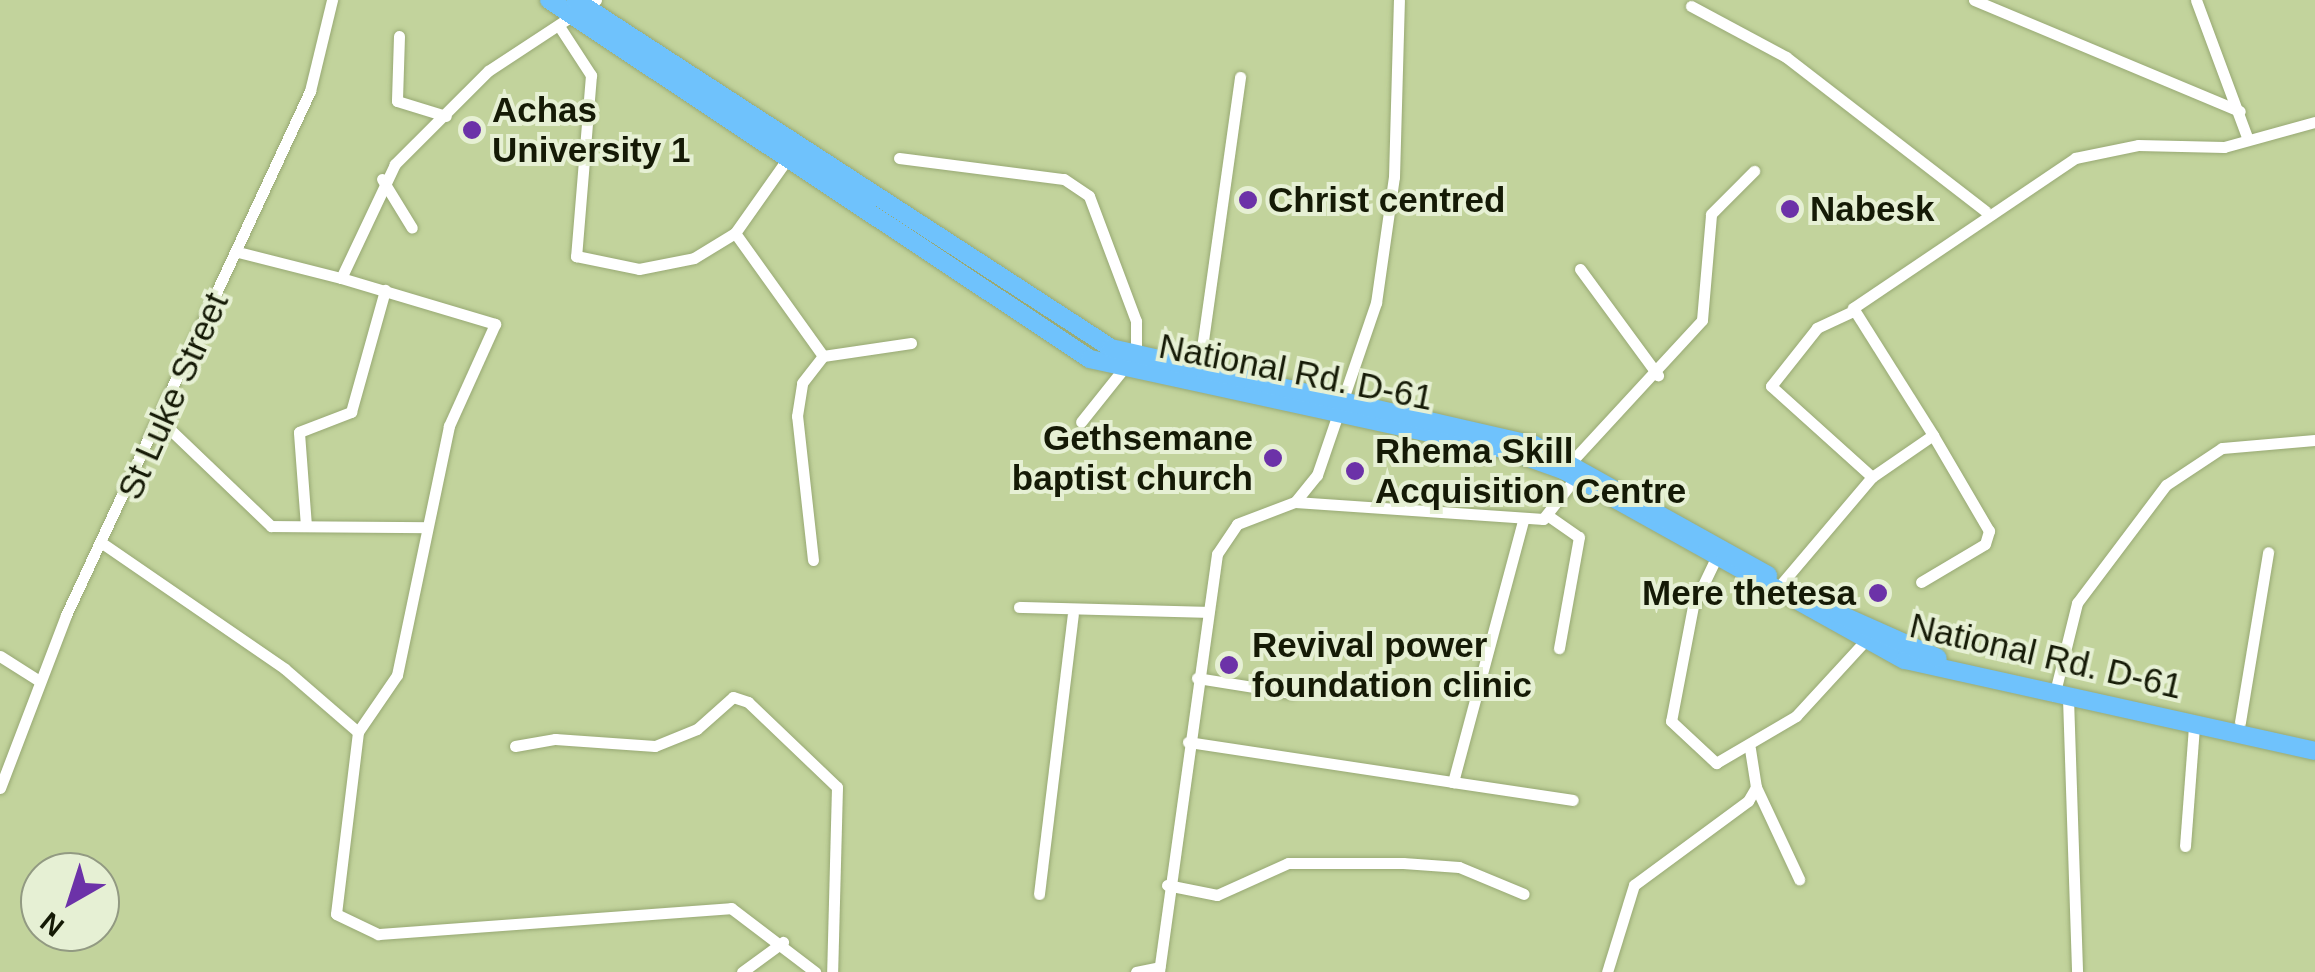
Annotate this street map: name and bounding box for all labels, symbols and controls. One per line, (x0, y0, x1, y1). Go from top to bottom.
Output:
place label: Achas University 1 (492, 89, 690, 171)
marker: Achas University 1 (461, 119, 483, 141)
place label: Christ centred (1268, 179, 1505, 221)
place label: Nabesk (1810, 188, 1935, 230)
marker: Christ centred (1237, 189, 1259, 211)
marker: Nabesk (1779, 198, 1801, 220)
street label: St Luke Street (109, 286, 237, 506)
street label: National Rd. D-61 (1155, 325, 1437, 419)
place label: Gethsemane baptist church (1012, 417, 1253, 499)
place label: Rhema Skill Acquisition Centre (1375, 430, 1686, 512)
marker: Gethsemane baptist church (1262, 447, 1284, 469)
marker: Rhema Skill Acquisition Centre (1344, 460, 1366, 482)
place label: Mere thetesa (1642, 572, 1856, 614)
marker: Mere thetesa (1865, 580, 1891, 606)
street label: National Rd. D-61 (1906, 604, 2186, 708)
place label: Revival power foundation clinic (1252, 624, 1532, 706)
marker: Revival power foundation clinic (1216, 652, 1242, 678)
north arrow (20, 852, 120, 952)
text: N (34, 906, 70, 943)

